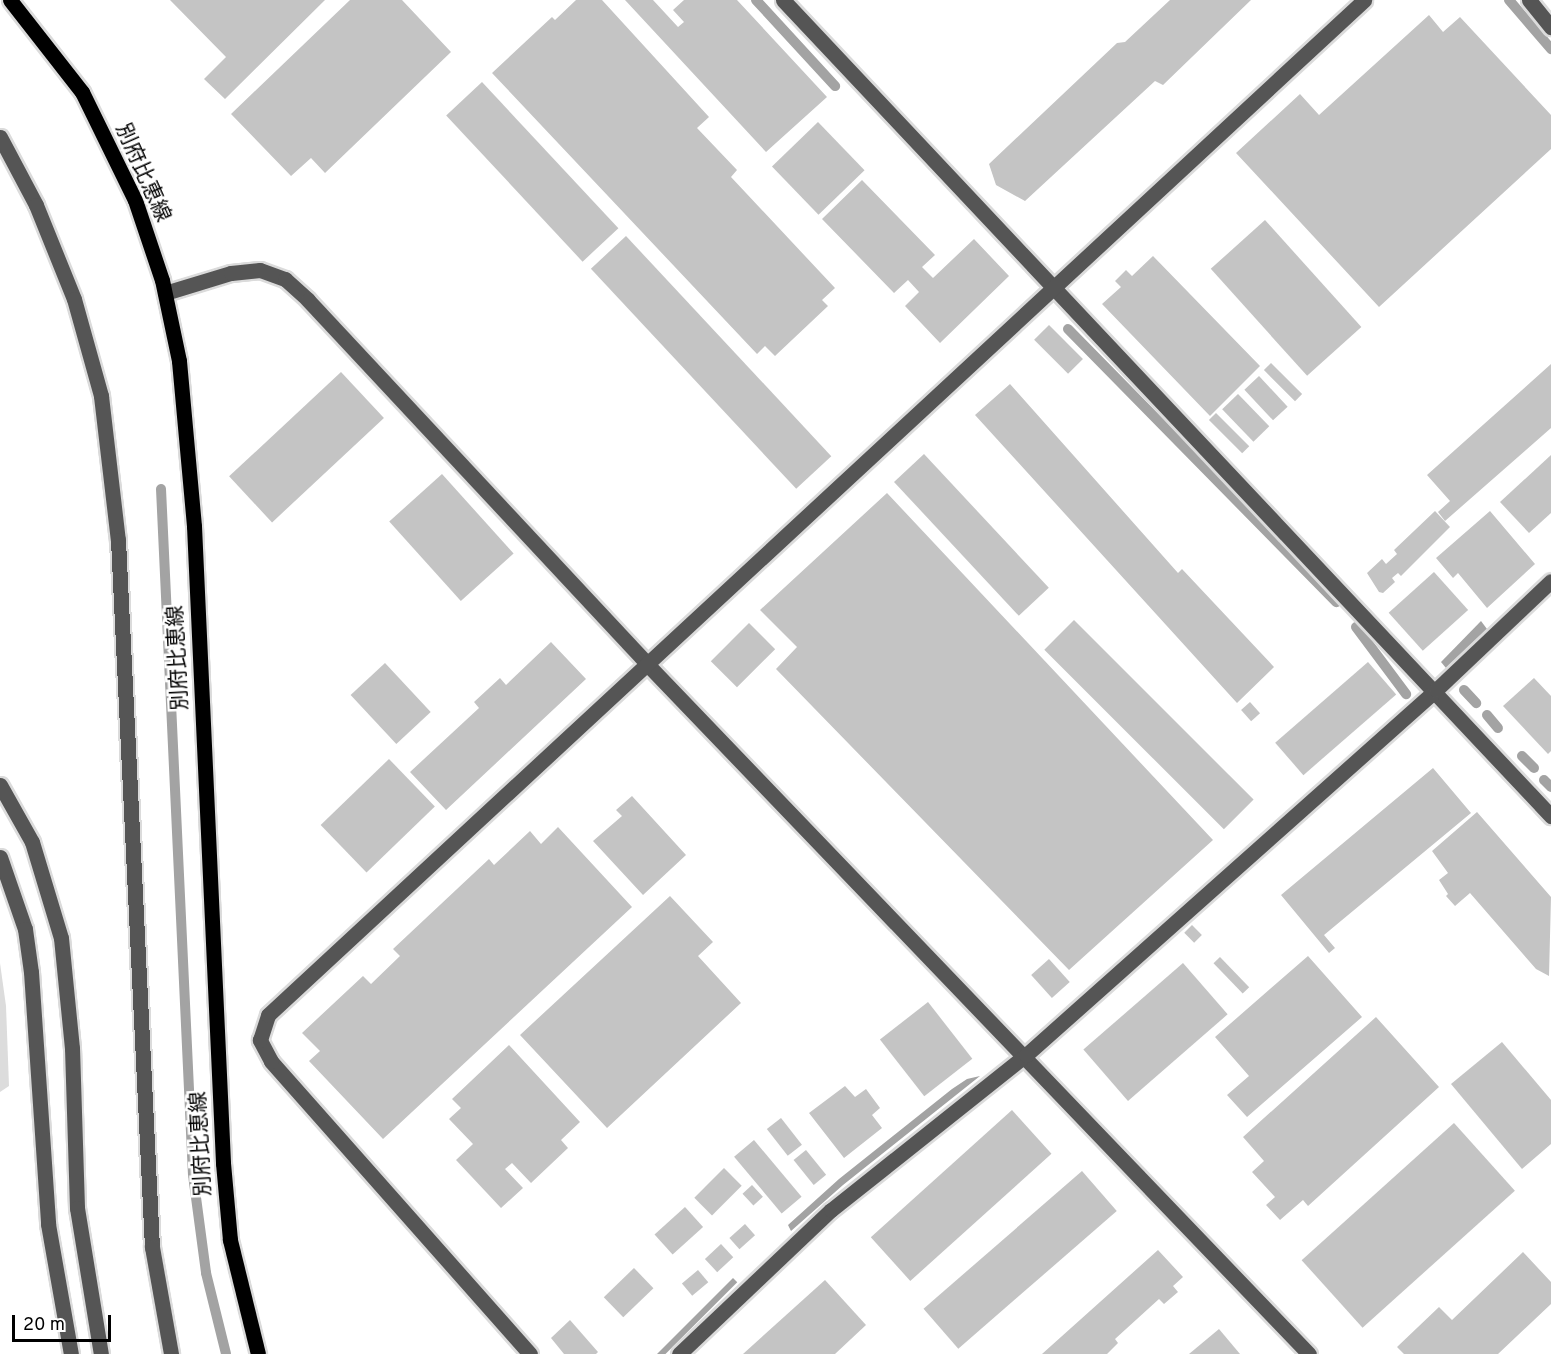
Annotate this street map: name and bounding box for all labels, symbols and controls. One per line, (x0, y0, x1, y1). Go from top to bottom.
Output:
street label: 別府比恵線 (109, 120, 175, 226)
street label: 別府比恵線 (164, 605, 194, 711)
street label: 別府比恵線 (187, 1091, 217, 1197)
scale bar (15, 1303, 114, 1341)
text: 20 m (23, 1314, 65, 1337)

